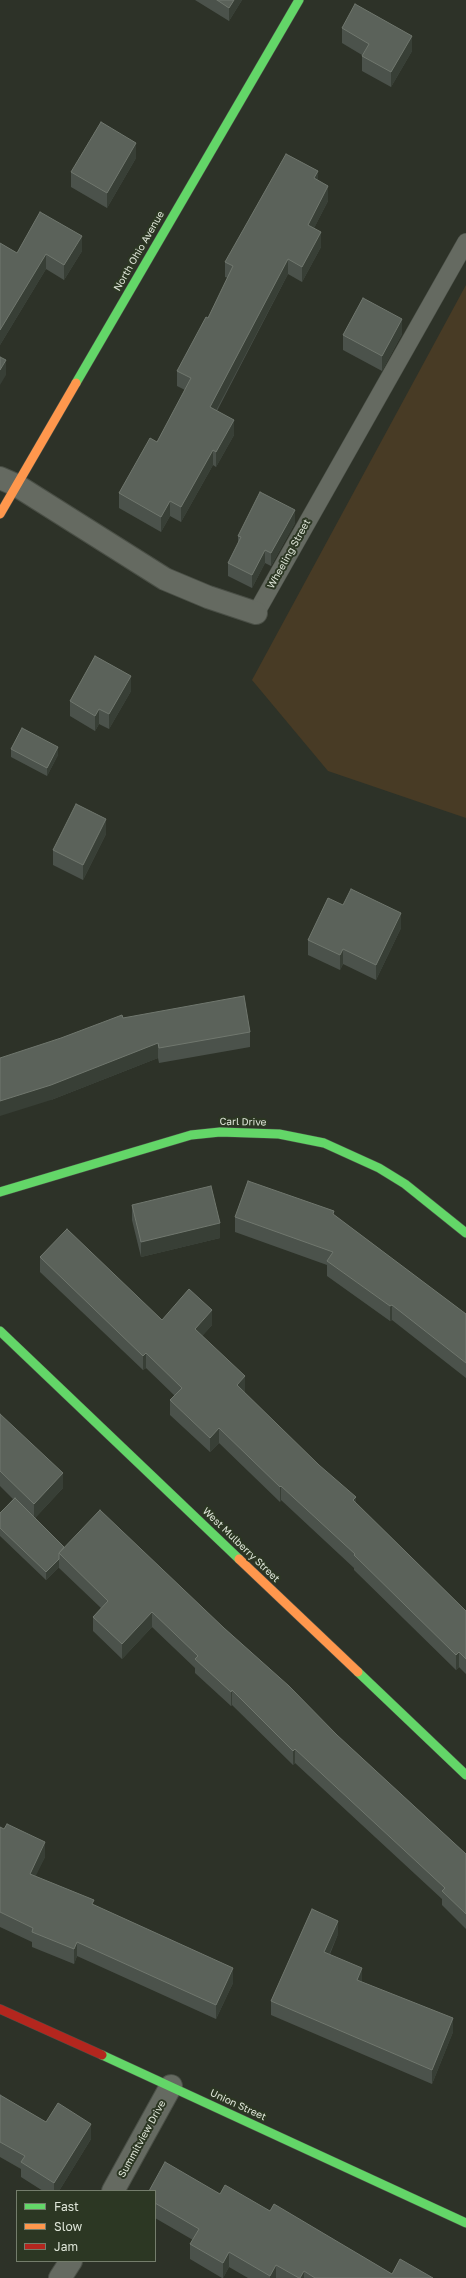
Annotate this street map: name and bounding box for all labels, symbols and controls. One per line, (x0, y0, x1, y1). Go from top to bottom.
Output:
street label: North Ohio Avenue (111, 209, 167, 293)
street label: Wheeling Street (265, 517, 313, 591)
street label: Carl Drive (219, 1116, 267, 1128)
street label: West Mulberry Street (200, 1505, 282, 1585)
street label: Union Street (208, 2087, 268, 2123)
street label: Summitview Drive (116, 2098, 168, 2180)
legend (16, 2190, 156, 2262)
text: Fast (54, 2199, 79, 2214)
text: Slow (54, 2219, 82, 2234)
text: Jam (54, 2239, 78, 2254)

